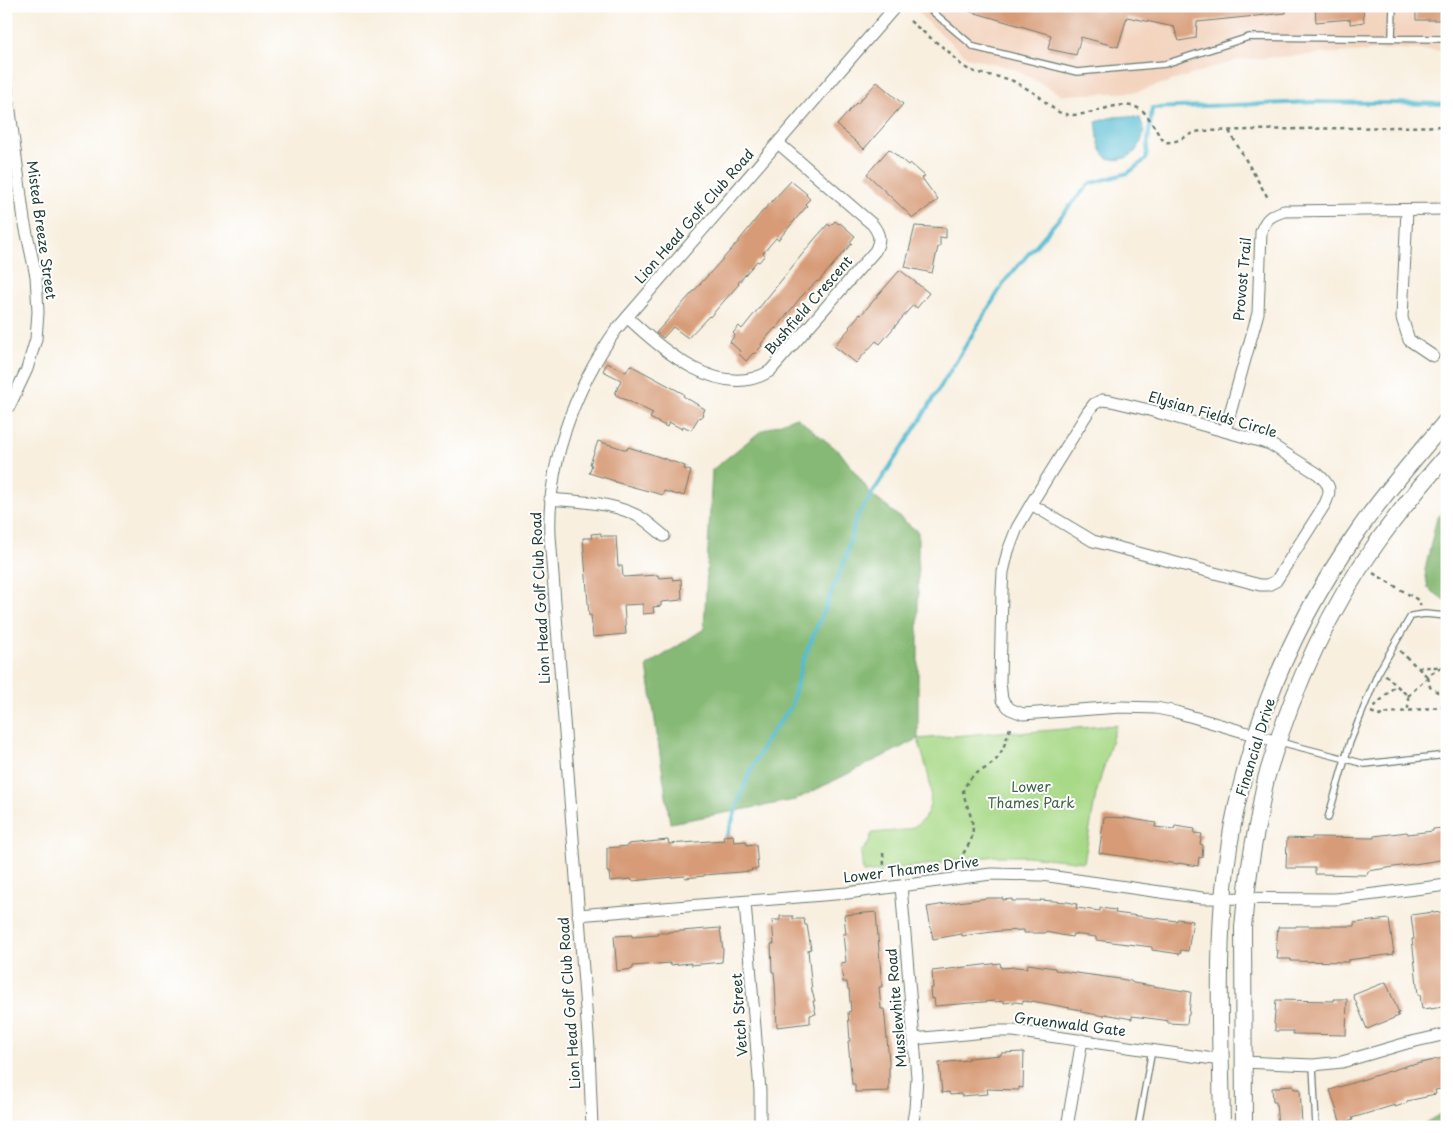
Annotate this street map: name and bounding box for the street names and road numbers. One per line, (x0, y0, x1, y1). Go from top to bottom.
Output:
street label: Lion Head Golf Club Road (629, 144, 759, 288)
street label: Misted Breeze Street (22, 159, 62, 301)
street label: Provost Trail (1228, 236, 1256, 322)
street label: Bushfield Crescent (759, 251, 857, 359)
street label: Elysian Fields Circle (1146, 386, 1280, 442)
street label: Lion Head Golf Club Road (525, 511, 555, 685)
street label: Financial Drive (1230, 695, 1280, 799)
street label: Lower Thames Drive (842, 850, 980, 888)
street label: Lion Head Golf Club Road (553, 916, 585, 1090)
street label: Musslewhite Road (880, 947, 912, 1069)
street label: Vetch Street (726, 972, 752, 1057)
street label: Gruenwald Gate (1013, 1007, 1127, 1041)

